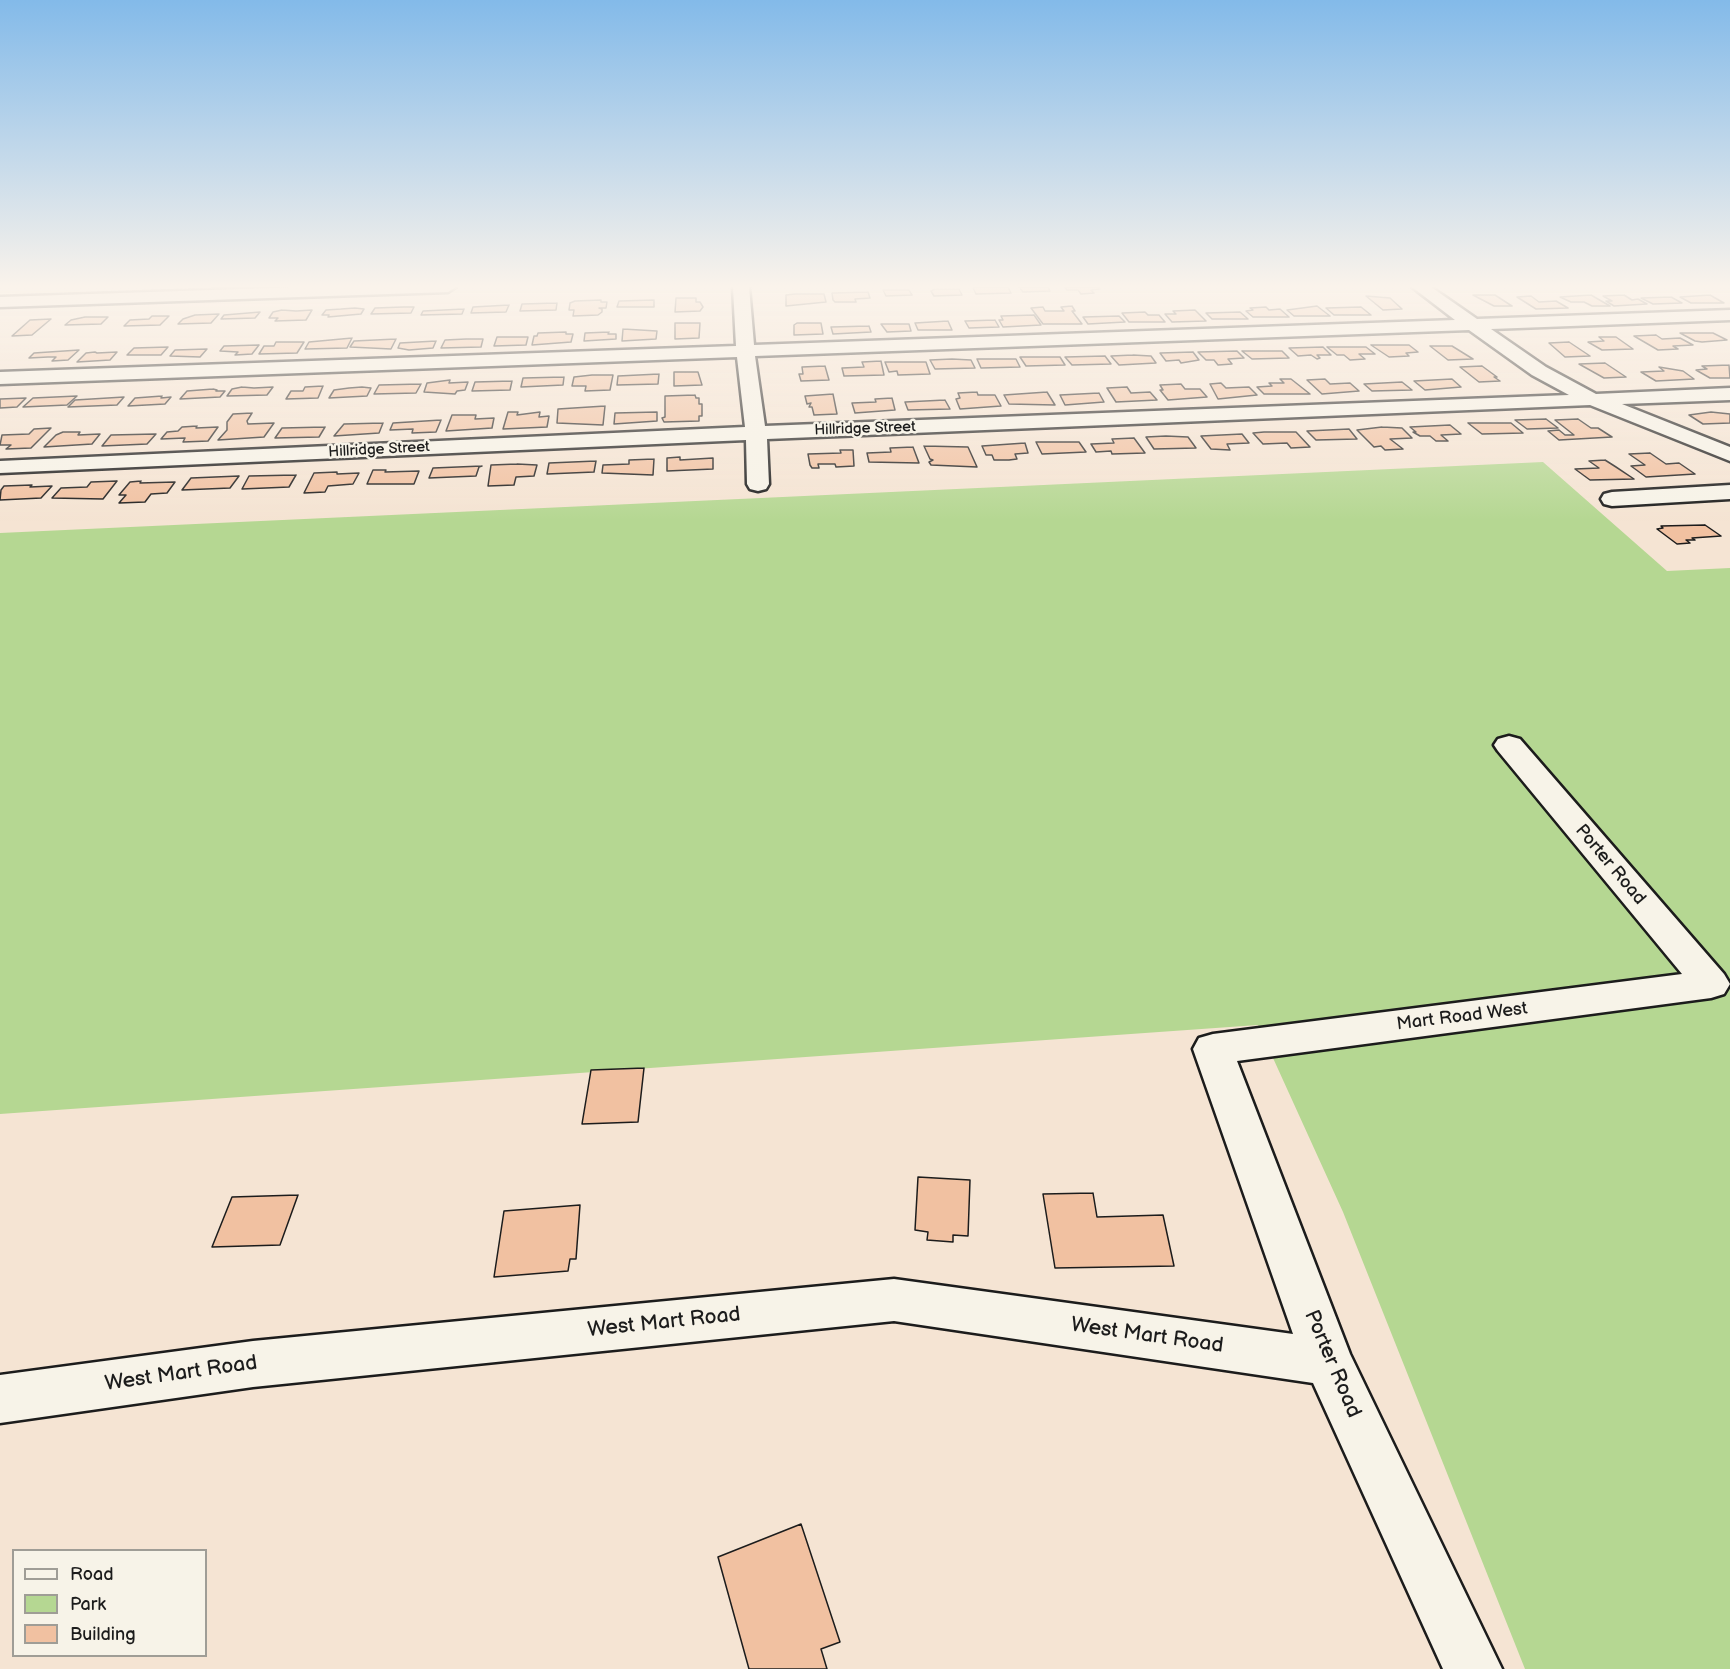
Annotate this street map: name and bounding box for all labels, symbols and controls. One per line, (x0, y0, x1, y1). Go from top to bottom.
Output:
street label: Hillridge Street (814, 418, 916, 440)
street label: Hillridge Street (328, 438, 430, 462)
street label: Porter Road (1570, 820, 1650, 910)
street label: Mart Road West (1395, 998, 1529, 1036)
street label: West Mart Road (586, 1302, 742, 1344)
street label: Porter Road (1298, 1306, 1366, 1422)
street label: West Mart Road (1069, 1313, 1225, 1359)
street label: West Mart Road (103, 1351, 259, 1397)
legend (12, 1549, 207, 1657)
text: Road (70, 1564, 114, 1585)
text: Park (70, 1594, 106, 1615)
text: Building (70, 1624, 136, 1645)

